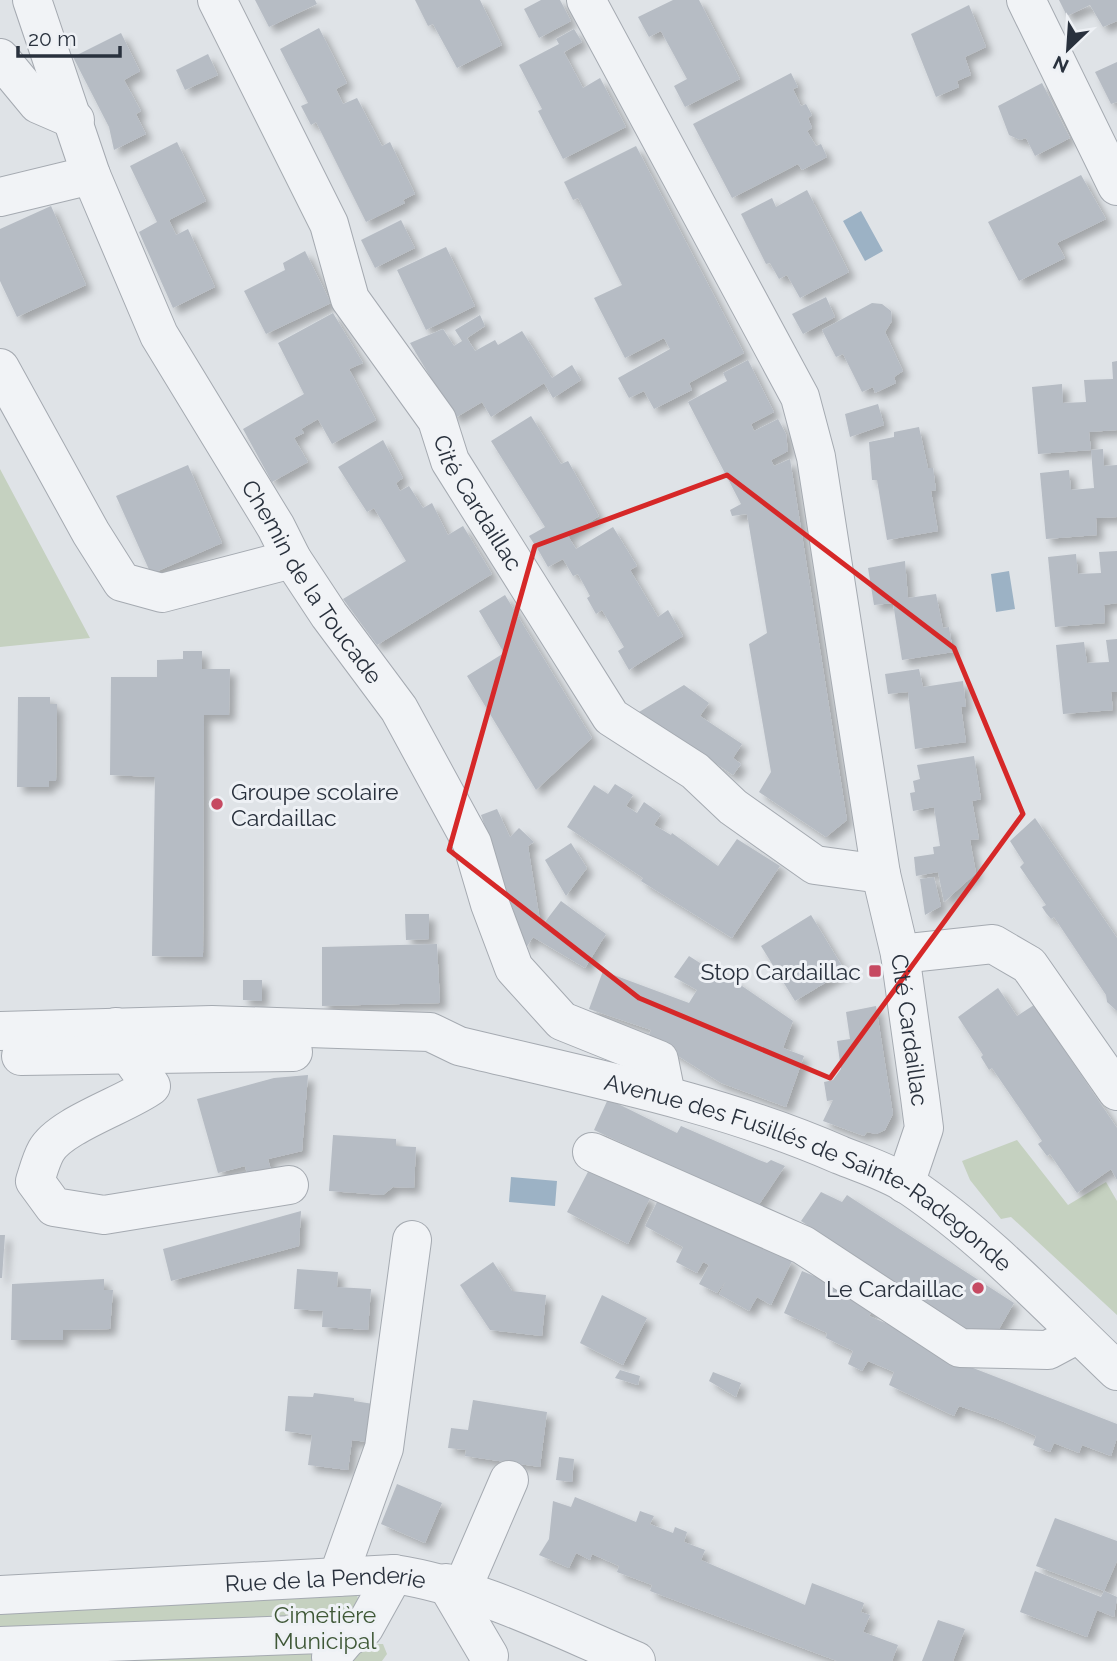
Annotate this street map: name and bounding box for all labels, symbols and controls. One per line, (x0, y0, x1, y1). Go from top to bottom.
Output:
scale bar (18, 14, 119, 58)
north arrow (1033, 14, 1103, 84)
text: 20 m (28, 26, 76, 51)
text: N (1050, 51, 1072, 77)
street label: Cité Cardaillac (429, 431, 529, 575)
street label: Chemin de la Toucade (237, 475, 389, 689)
place label: Groupe scolaire Cardaillac (231, 778, 398, 831)
marker: Groupe scolaire Cardaillac (209, 796, 225, 812)
street label: Cité Cardaillac (887, 952, 935, 1108)
place label: Stop Cardaillac (700, 958, 861, 985)
marker: Stop Cardaillac (867, 963, 883, 979)
street label: Avenue des Fusillés de Sainte-Radegonde (602, 1067, 1018, 1276)
place label: Le Cardaillac (826, 1275, 964, 1302)
marker: Le Cardaillac (970, 1280, 986, 1296)
street label: Rue de la Penderie (224, 1560, 429, 1596)
park label: Cimetière Municipal (274, 1601, 377, 1654)

